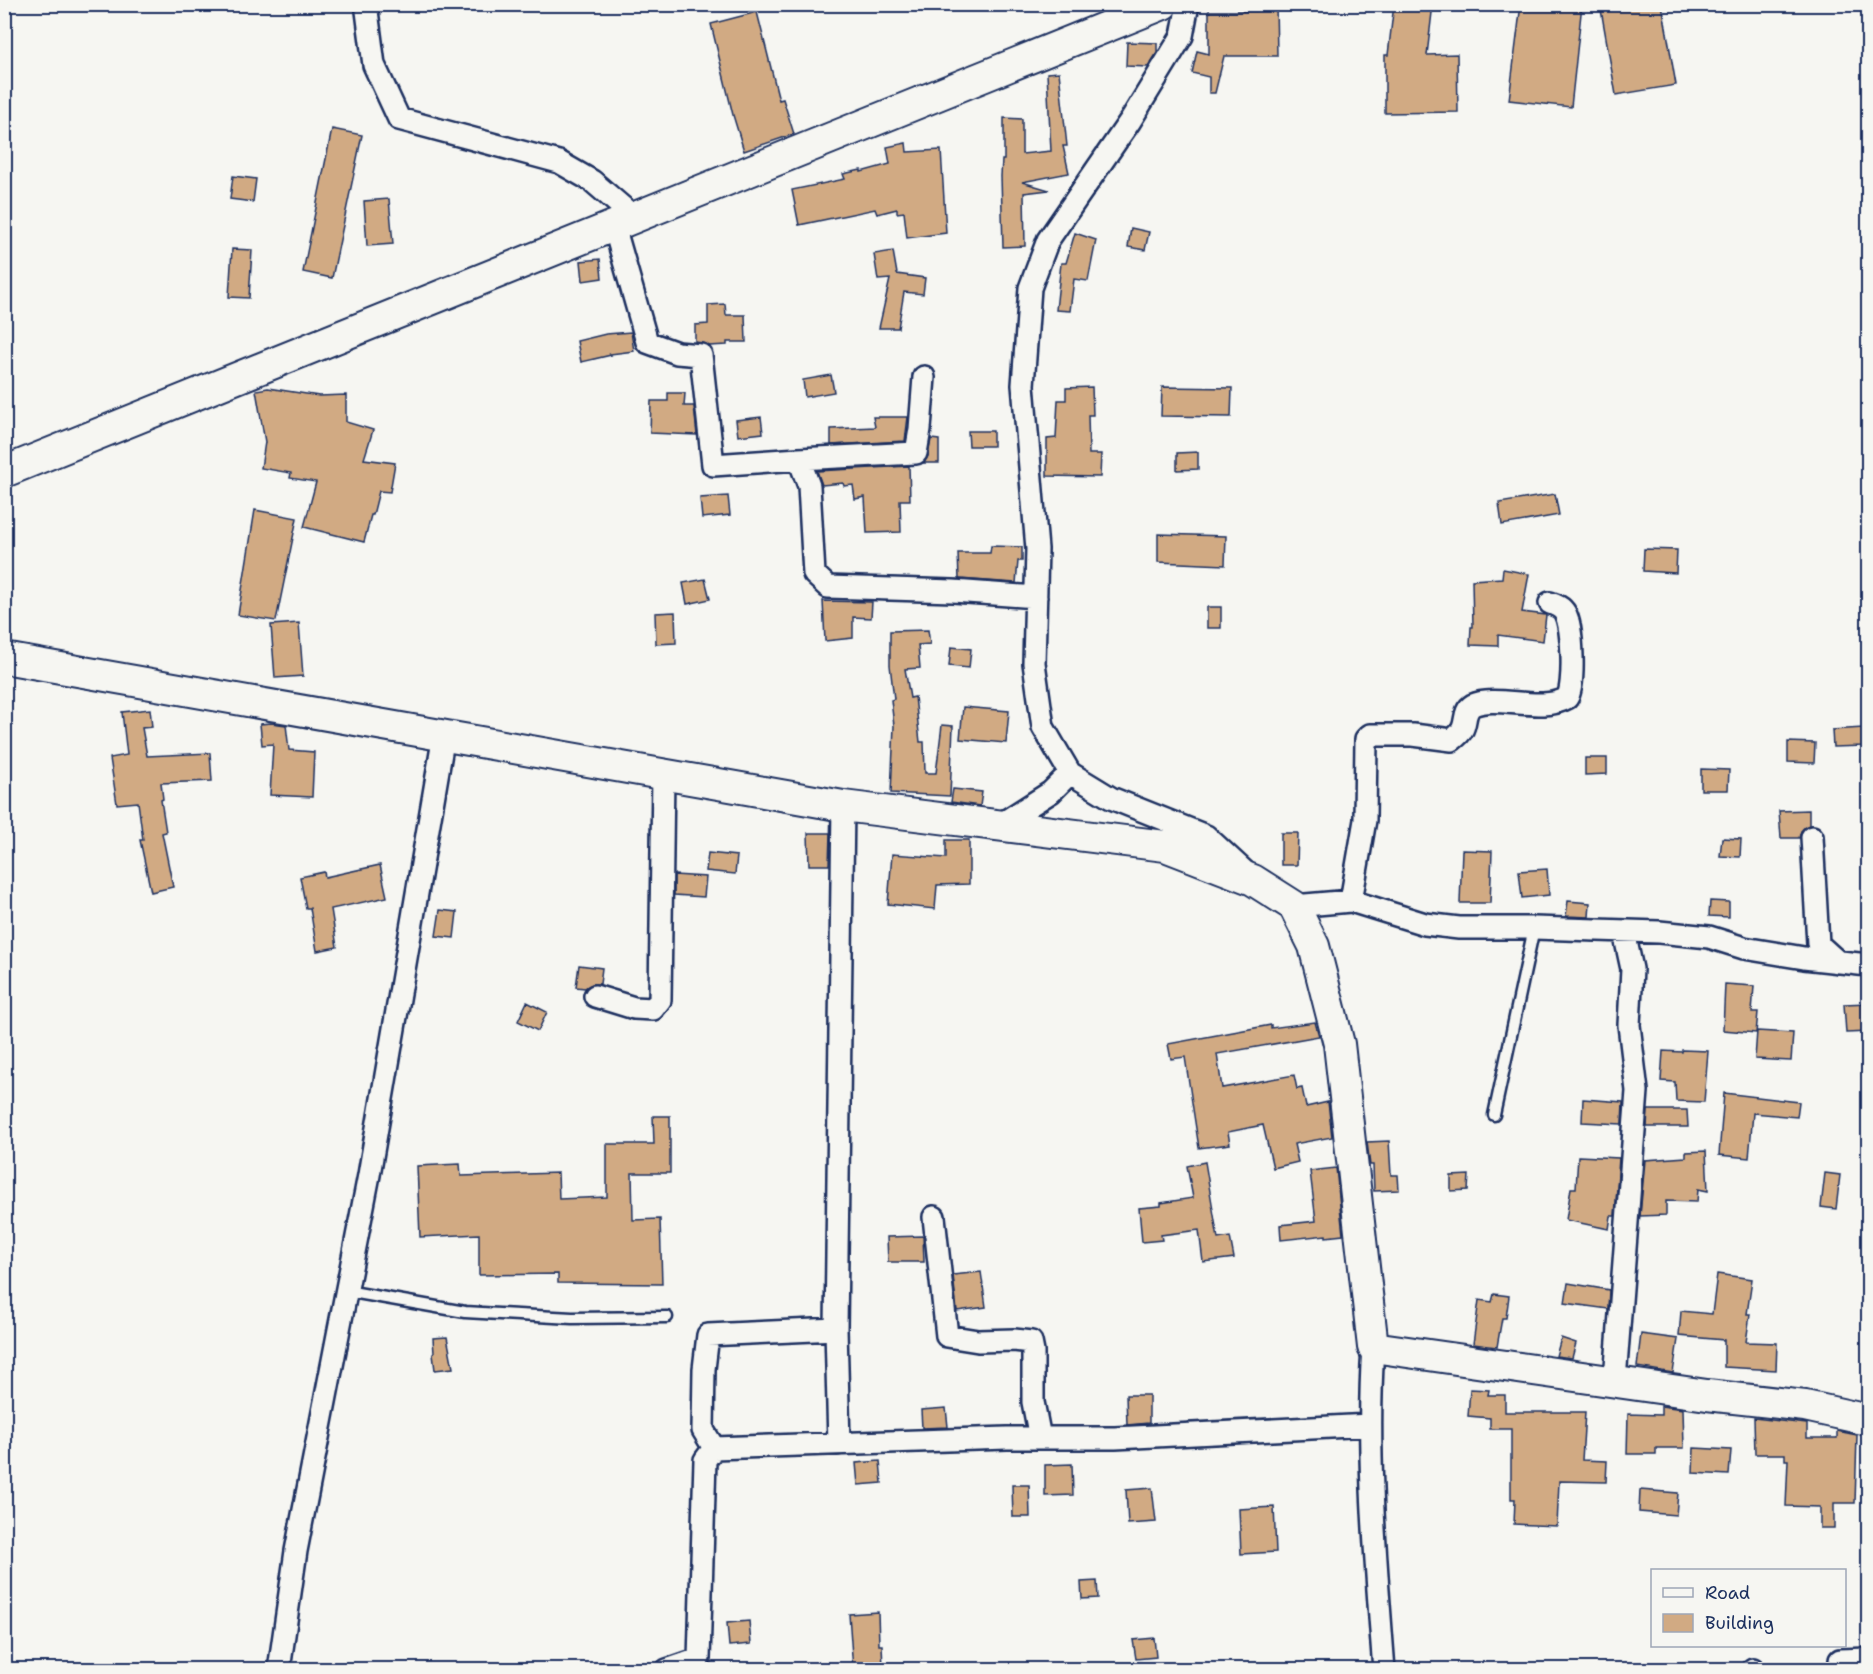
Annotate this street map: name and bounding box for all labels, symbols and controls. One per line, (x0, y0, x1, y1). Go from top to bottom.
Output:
legend (1651, 1569, 1846, 1647)
text: Road (1705, 1581, 1750, 1605)
text: Building (1705, 1611, 1774, 1635)

